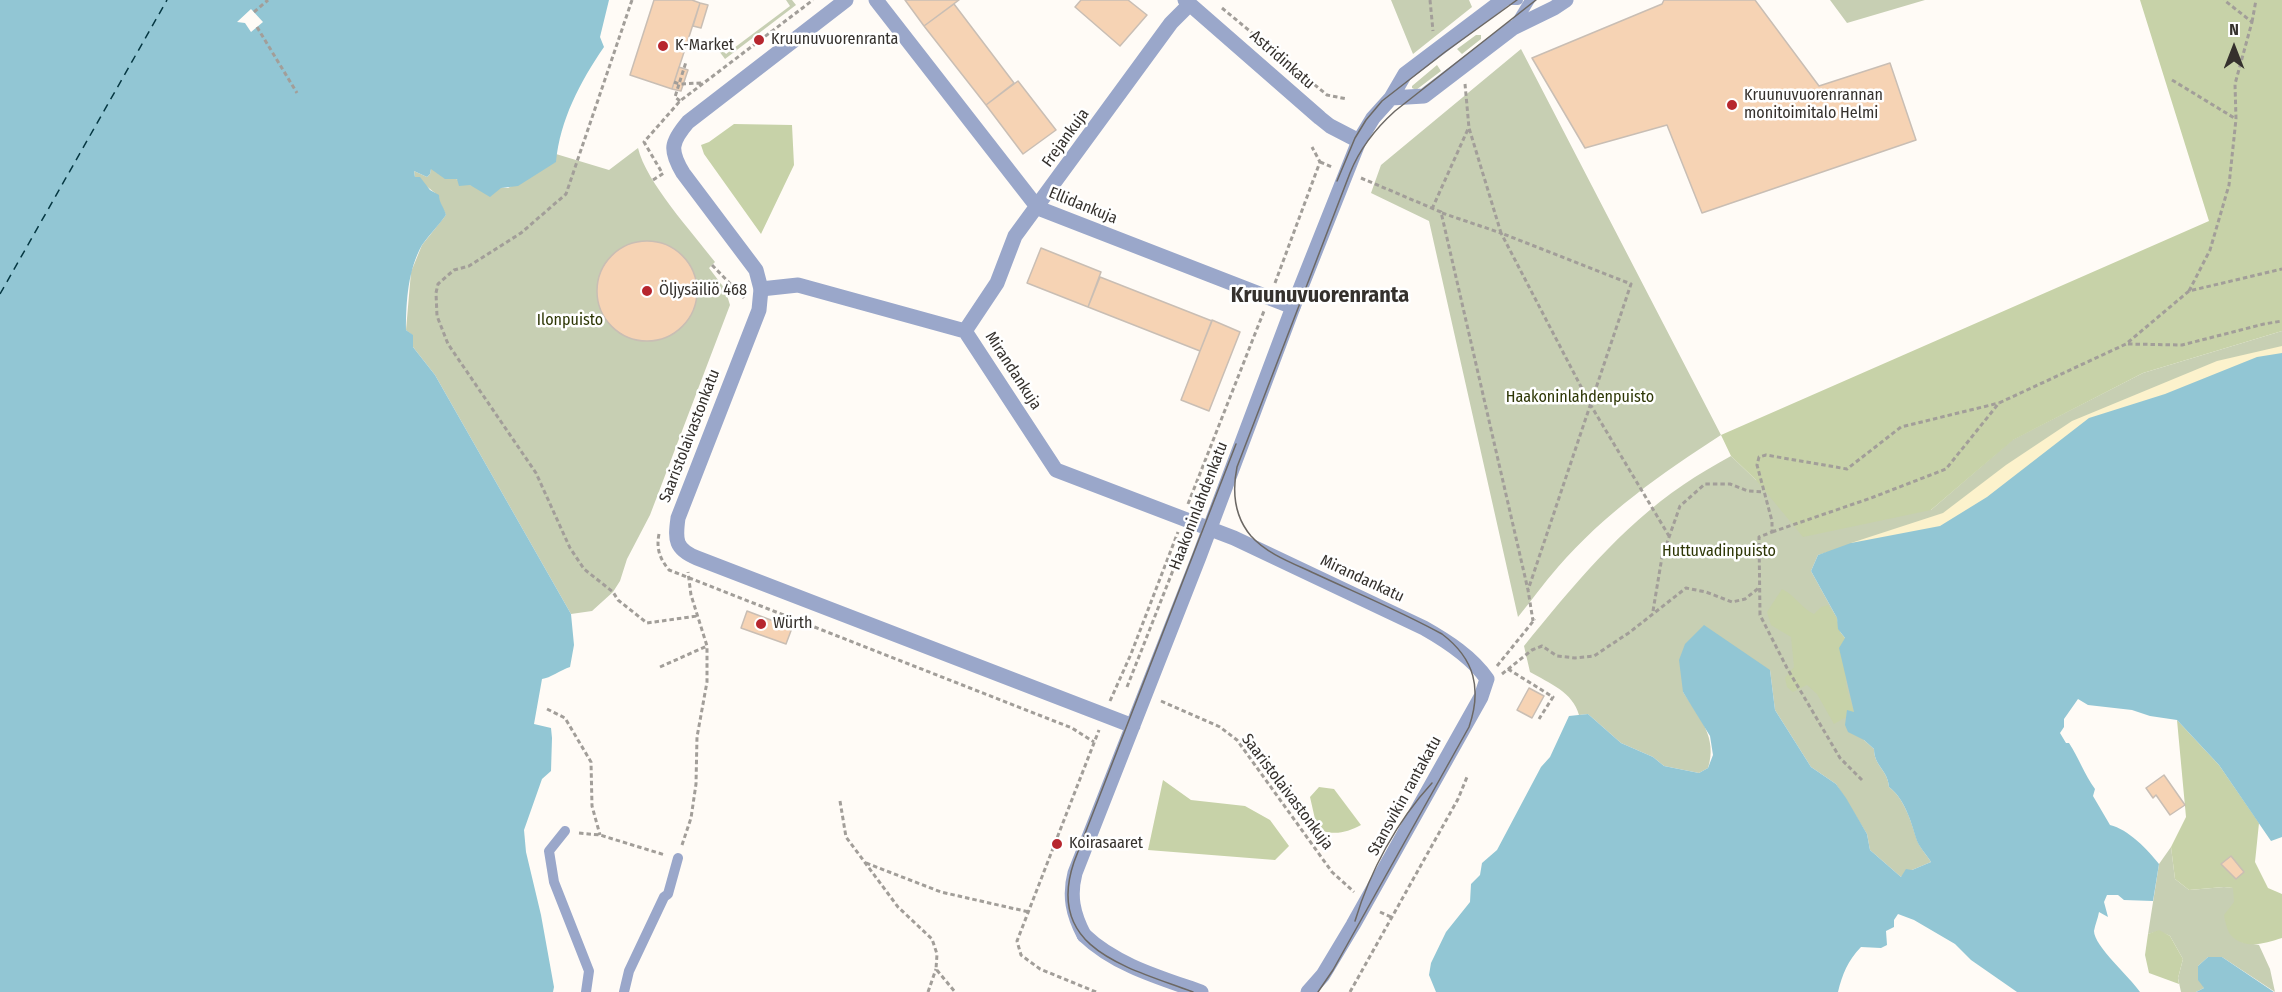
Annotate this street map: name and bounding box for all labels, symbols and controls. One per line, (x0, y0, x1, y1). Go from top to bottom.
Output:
north arrow (2204, 18, 2264, 78)
text: N (2229, 20, 2239, 39)
street label: Astridinkatu (1246, 27, 1318, 93)
place label: Kruunuvuorenranta (771, 30, 898, 50)
marker: Kruunuvuorenranta (752, 33, 766, 47)
place label: K-Market (675, 36, 734, 56)
marker: K-Market (656, 39, 670, 53)
place label: Kruunuvuorenrannan monitoimitalo Helmi (1744, 86, 1883, 124)
marker: Kruunuvuorenrannan monitoimitalo Helmi (1725, 98, 1739, 112)
street label: Frejankuja (1038, 105, 1094, 171)
street label: Ellidankuja (1046, 184, 1120, 228)
place label: Öljysäiliö 468 (659, 281, 747, 301)
district label: Kruunuvuorenranta (1231, 283, 1409, 309)
marker: Öljysäiliö 468 (640, 284, 654, 298)
park label: Ilonpuisto (537, 311, 603, 331)
street label: Mirandankuja (981, 328, 1045, 414)
street label: Saaristolaivastonkatu (656, 367, 724, 505)
park label: Haakoninlahdenpuisto (1506, 388, 1654, 408)
street label: Haakoninlahdenkatu (1166, 439, 1232, 573)
park label: Huttuvadinpuisto (1662, 542, 1776, 562)
street label: Mirandankatu (1317, 551, 1407, 607)
place label: Würth (773, 614, 812, 634)
marker: Würth (754, 617, 768, 631)
street label: Saaristolaivastonkuja (1237, 730, 1337, 854)
street label: Stansvikin rantakatu (1364, 733, 1446, 859)
place label: Koirasaaret (1069, 834, 1143, 854)
marker: Koirasaaret (1050, 837, 1064, 851)

